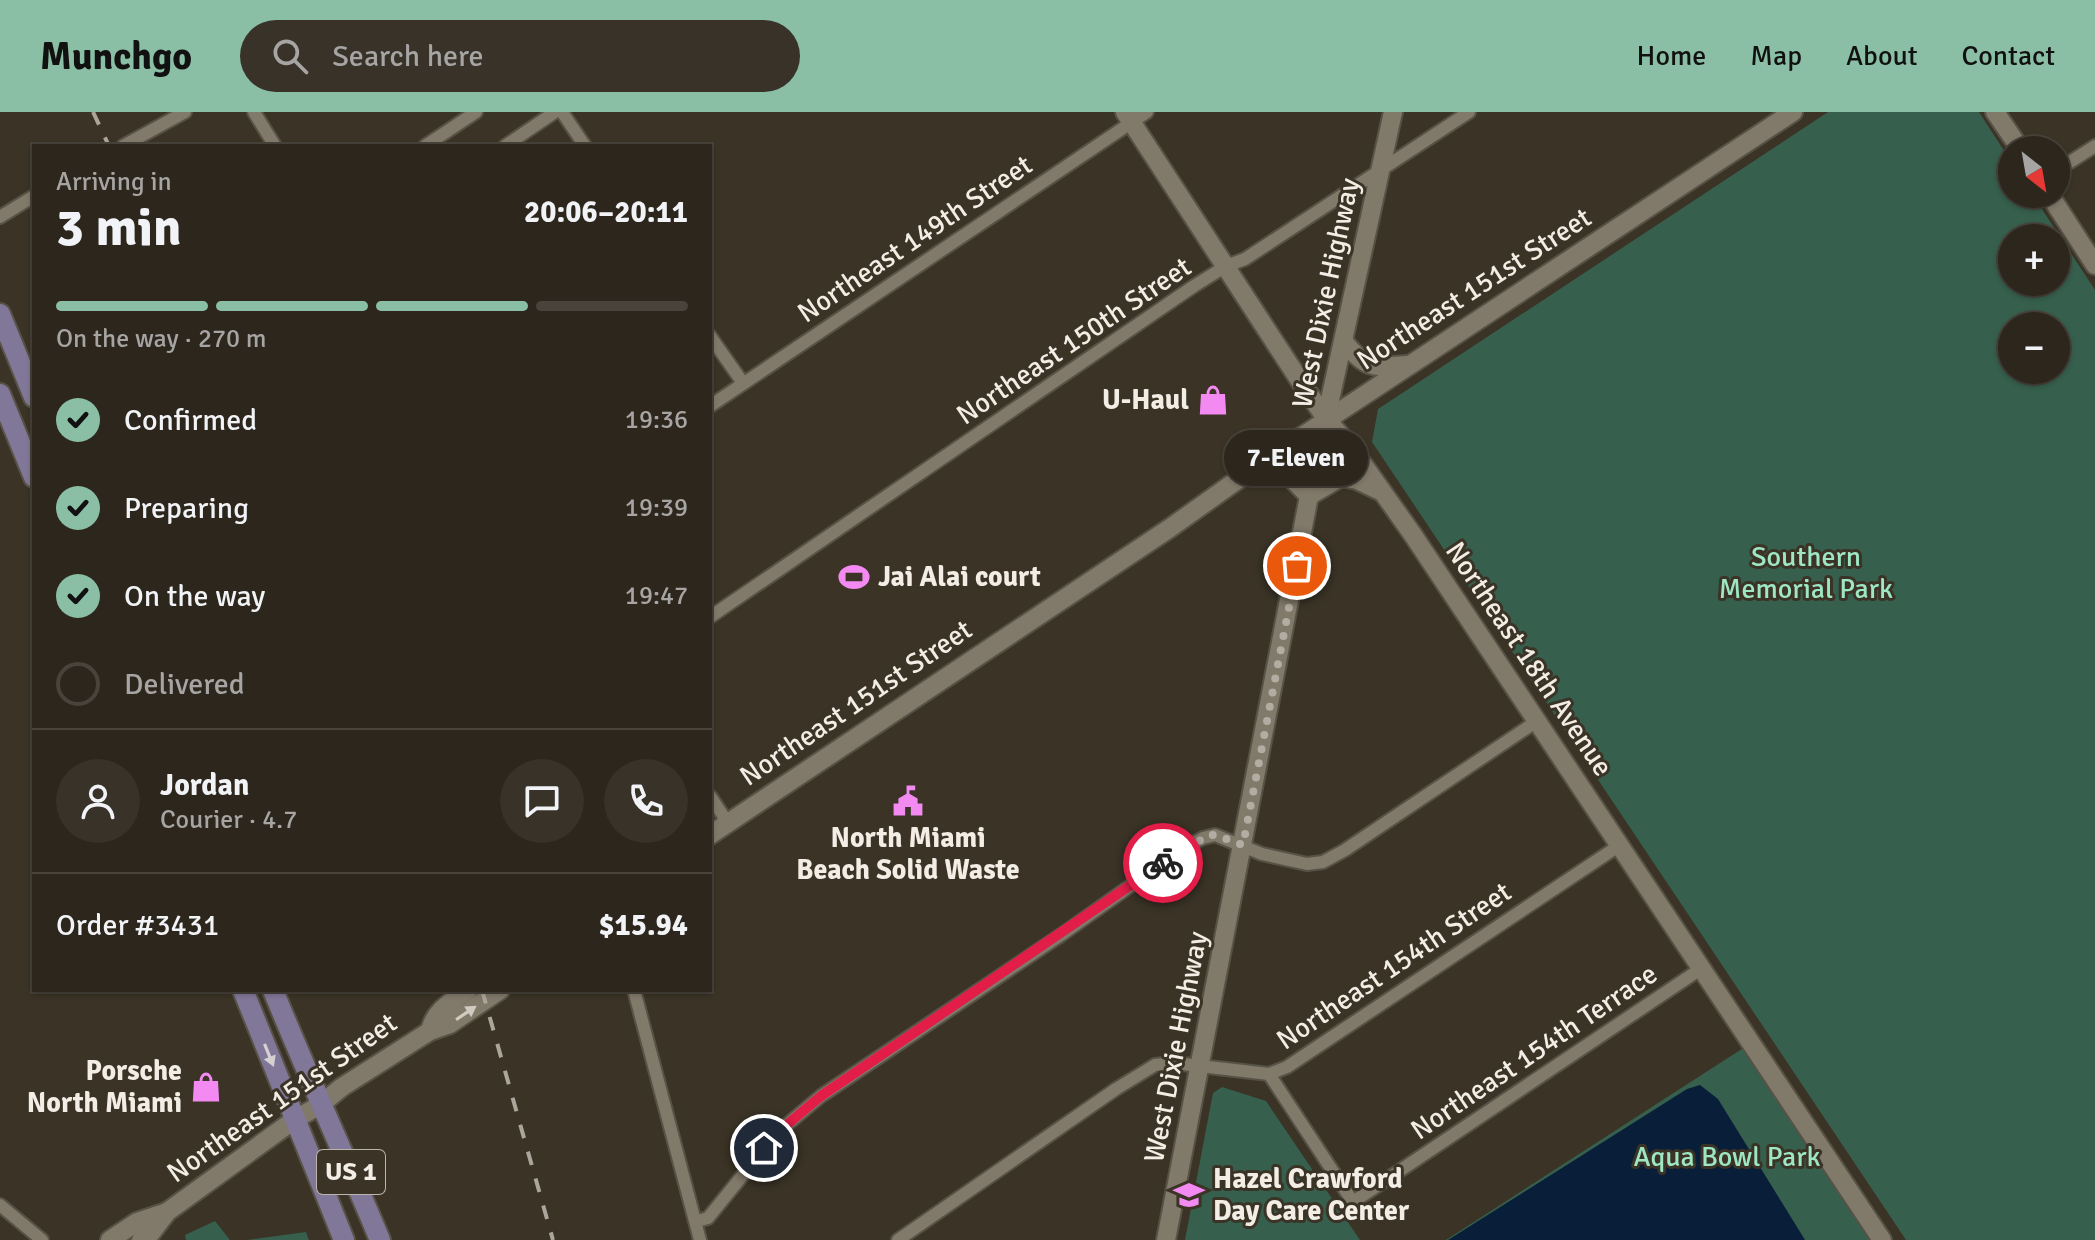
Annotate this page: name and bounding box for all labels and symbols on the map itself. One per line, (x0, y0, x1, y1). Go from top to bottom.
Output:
north arrow (1998, 136, 2070, 208)
street label: Northeast 149th Street (791, 148, 1039, 330)
street label: West Dixie Highway (1285, 175, 1367, 411)
street label: Northeast 151st Street (1350, 200, 1598, 377)
street label: Northeast 150th Street (950, 250, 1198, 432)
place label: U-Haul (1102, 383, 1189, 417)
shop icon: U-Haul (1196, 383, 1230, 417)
callout: 7-Eleven (1225, 430, 1369, 486)
pin (1263, 532, 1331, 600)
street label: Northeast 18th Avenue (1438, 536, 1620, 782)
park label: Southern Memorial Park (1719, 540, 1893, 606)
sports icon: Jai Alai court (837, 560, 871, 594)
place label: Jai Alai court (878, 560, 1041, 594)
street label: Northeast 151st Street (734, 613, 979, 793)
public building icon: North Miami Beach Solid Waste (891, 784, 925, 818)
place label: North Miami Beach Solid Waste (796, 821, 1020, 887)
courier (1123, 823, 1203, 903)
street label: Northeast 154th Street (1270, 875, 1518, 1057)
street label: West Dixie Highway (1137, 929, 1215, 1165)
street label: Northeast 154th Terrace (1404, 957, 1664, 1147)
street label: Northeast 151st Street (161, 1006, 404, 1190)
one-way arrow (456, 1006, 477, 1021)
one-way arrow (263, 1043, 276, 1067)
place label: Porsche North Miami (27, 1054, 182, 1120)
shop icon: Porsche North Miami (189, 1070, 223, 1104)
pin (730, 1114, 798, 1182)
park label: Aqua Bowl Park (1633, 1140, 1821, 1174)
road number: US 1 (317, 1150, 385, 1194)
place label: Hazel Crawford Day Care Center (1213, 1162, 1410, 1228)
school or university icon: Hazel Crawford Day Care Center (1172, 1178, 1206, 1212)

